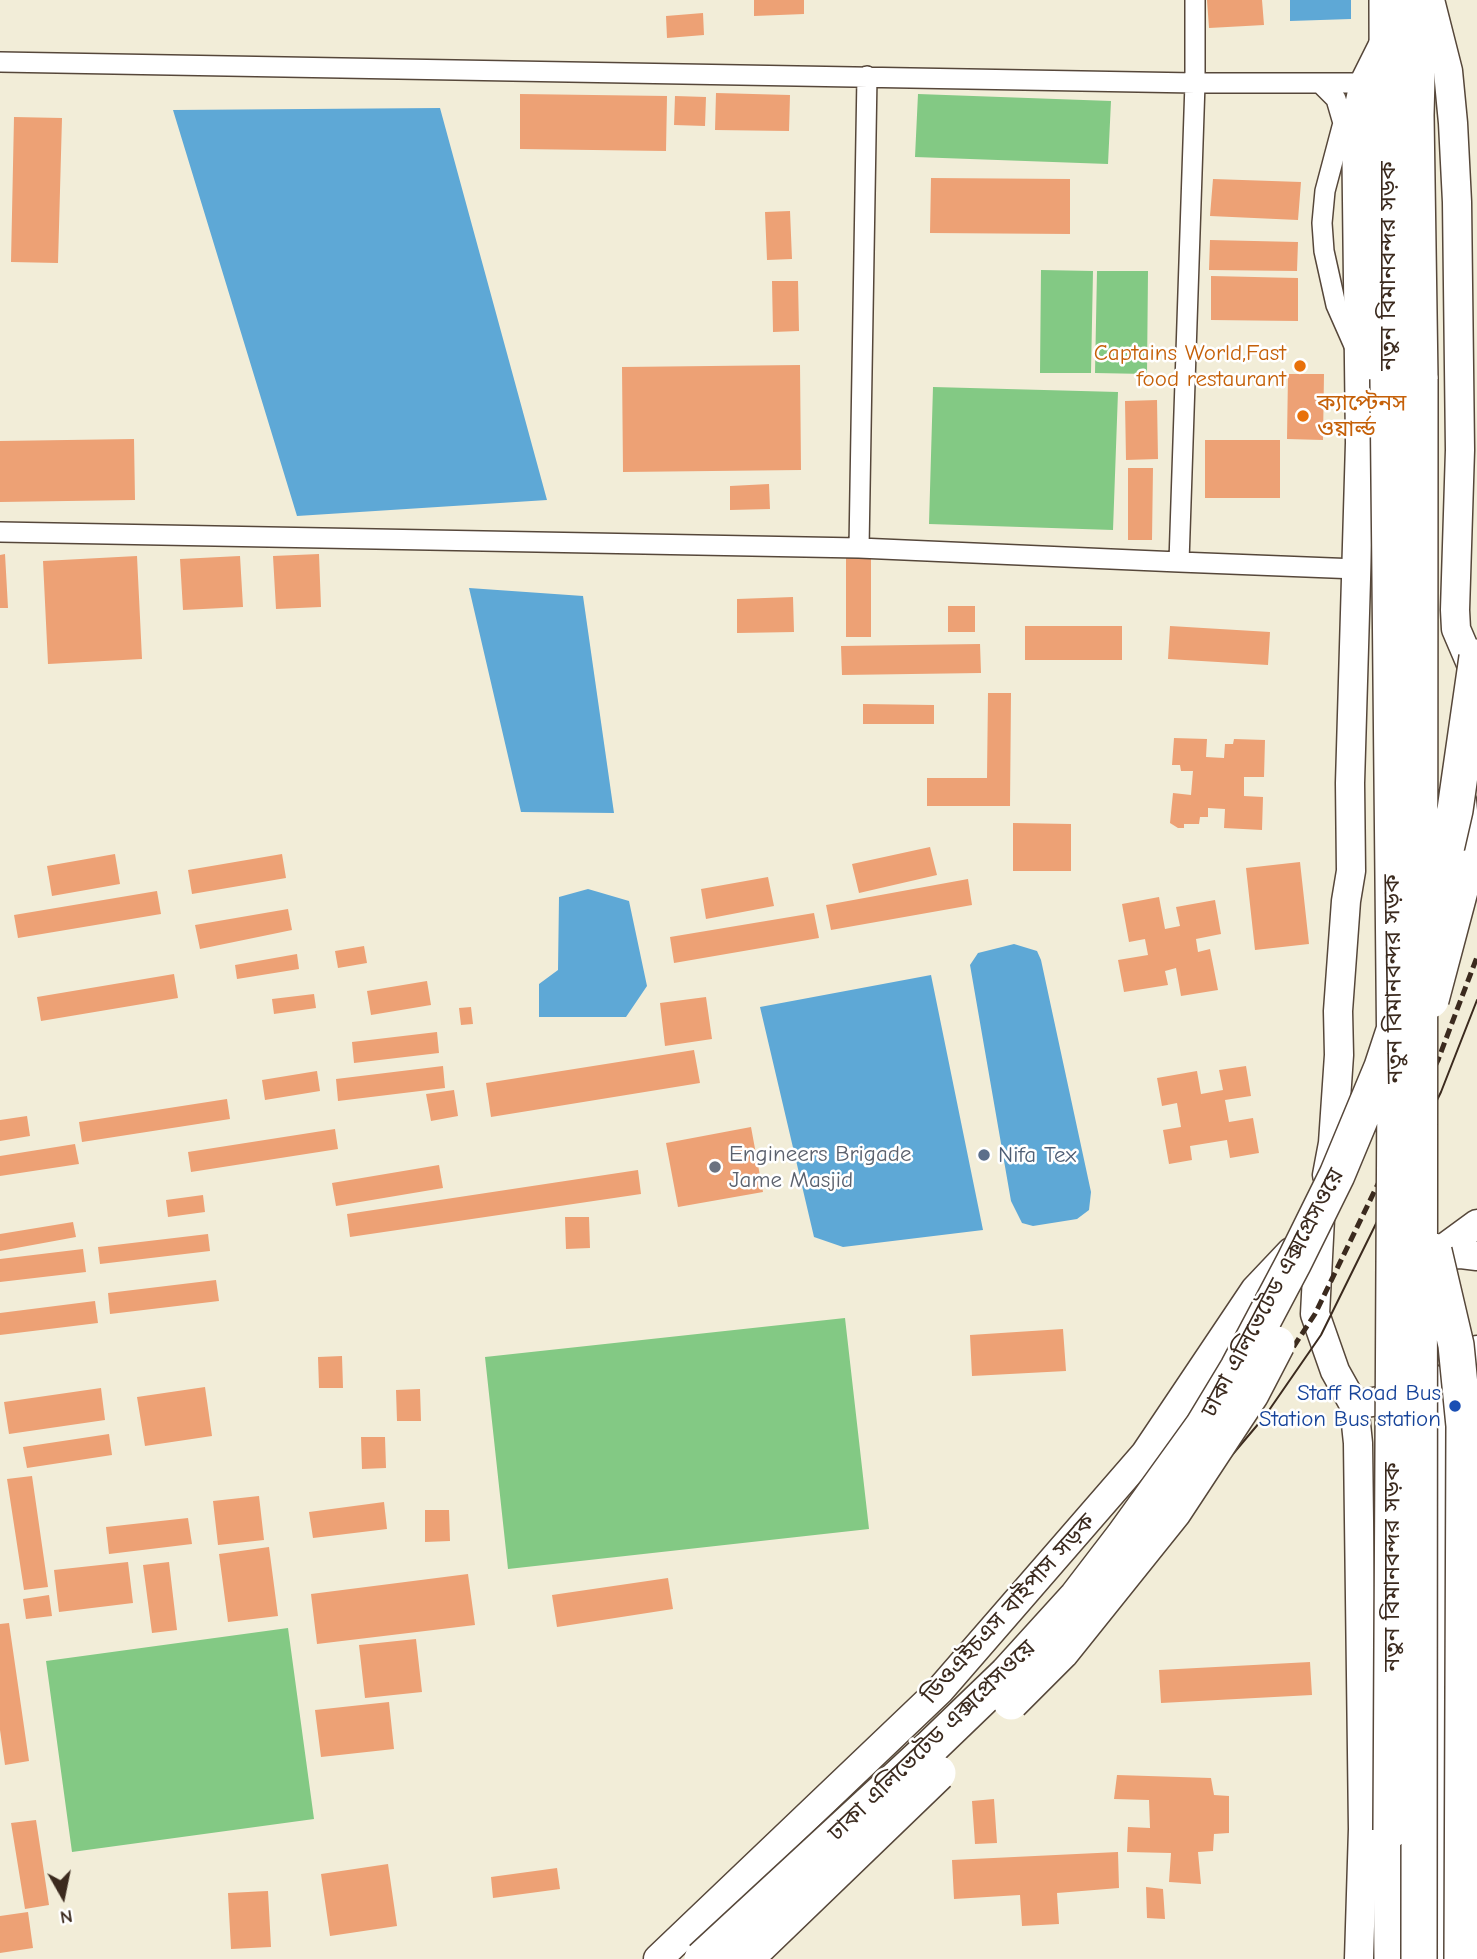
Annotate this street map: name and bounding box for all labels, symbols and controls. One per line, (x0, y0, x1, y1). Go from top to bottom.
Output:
street label: নতুন বিমানবন্দর সড়ক (1374, 161, 1402, 371)
place label: Captains World,Fast food restaurant (1094, 339, 1286, 393)
marker: Captains World,Fast food restaurant (1292, 358, 1308, 374)
place label: ক্যাপ্টেনস ওয়ার্ল্ড (1317, 389, 1406, 443)
marker: ক্যাপ্টেনস ওয়ার্ল্ড (1295, 408, 1311, 424)
street label: নতুন বিমানবন্দর সড়ক (1378, 874, 1410, 1084)
place label: Engineers Brigade Jame Masjid (729, 1140, 912, 1194)
place label: Nifa Tex (998, 1141, 1076, 1169)
marker: Nifa Tex (976, 1147, 992, 1163)
marker: Engineers Brigade Jame Masjid (707, 1159, 723, 1175)
street label: ঢাকা এলিভেটেড এক্সপ্রেসওয়ে (1196, 1164, 1350, 1422)
place label: Staff Road Bus Station Bus station (1259, 1379, 1441, 1433)
marker: Staff Road Bus Station Bus station (1447, 1398, 1463, 1414)
street label: নতুন বিমানবন্দর সড়ক (1378, 1462, 1406, 1672)
street label: ডিওএইচএস বাইপাস সড়ক (917, 1508, 1101, 1710)
street label: ঢাকা এলিভেটেড এক্সপ্রেসওয়ে (823, 1635, 1041, 1847)
north arrow (28, 1861, 98, 1931)
text: N (58, 1905, 74, 1929)

